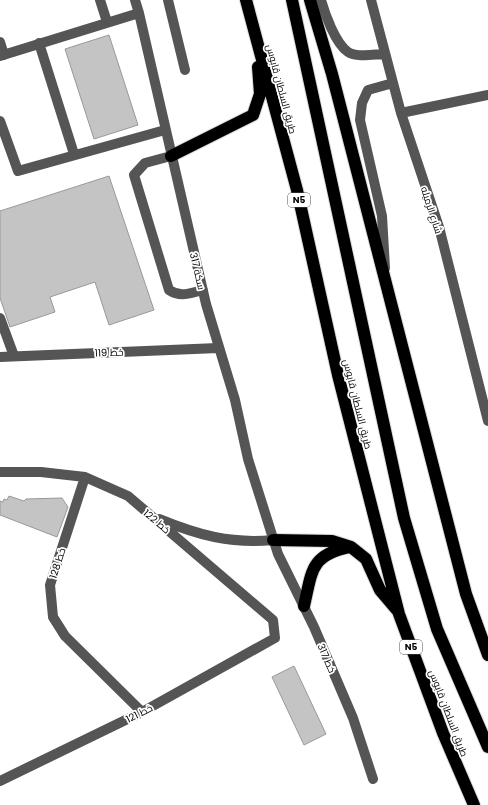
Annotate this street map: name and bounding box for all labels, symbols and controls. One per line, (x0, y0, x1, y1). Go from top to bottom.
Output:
street label: طريق السلطان قابوس (262, 43, 301, 135)
street label: شارع الرميله (417, 185, 446, 236)
road number: N5 (288, 193, 310, 207)
street label: سكة 317 (186, 251, 209, 291)
street label: خط 119 (94, 344, 124, 360)
street label: طريق السلطان قابوس (339, 358, 376, 451)
street label: خط 122 (140, 506, 173, 537)
street label: خط 128 (45, 546, 69, 580)
road number: N5 (400, 640, 422, 654)
street label: خط 317 (314, 641, 339, 675)
street label: طريق السلطان قابوس (425, 668, 472, 759)
street label: خط 121 (123, 700, 155, 727)

